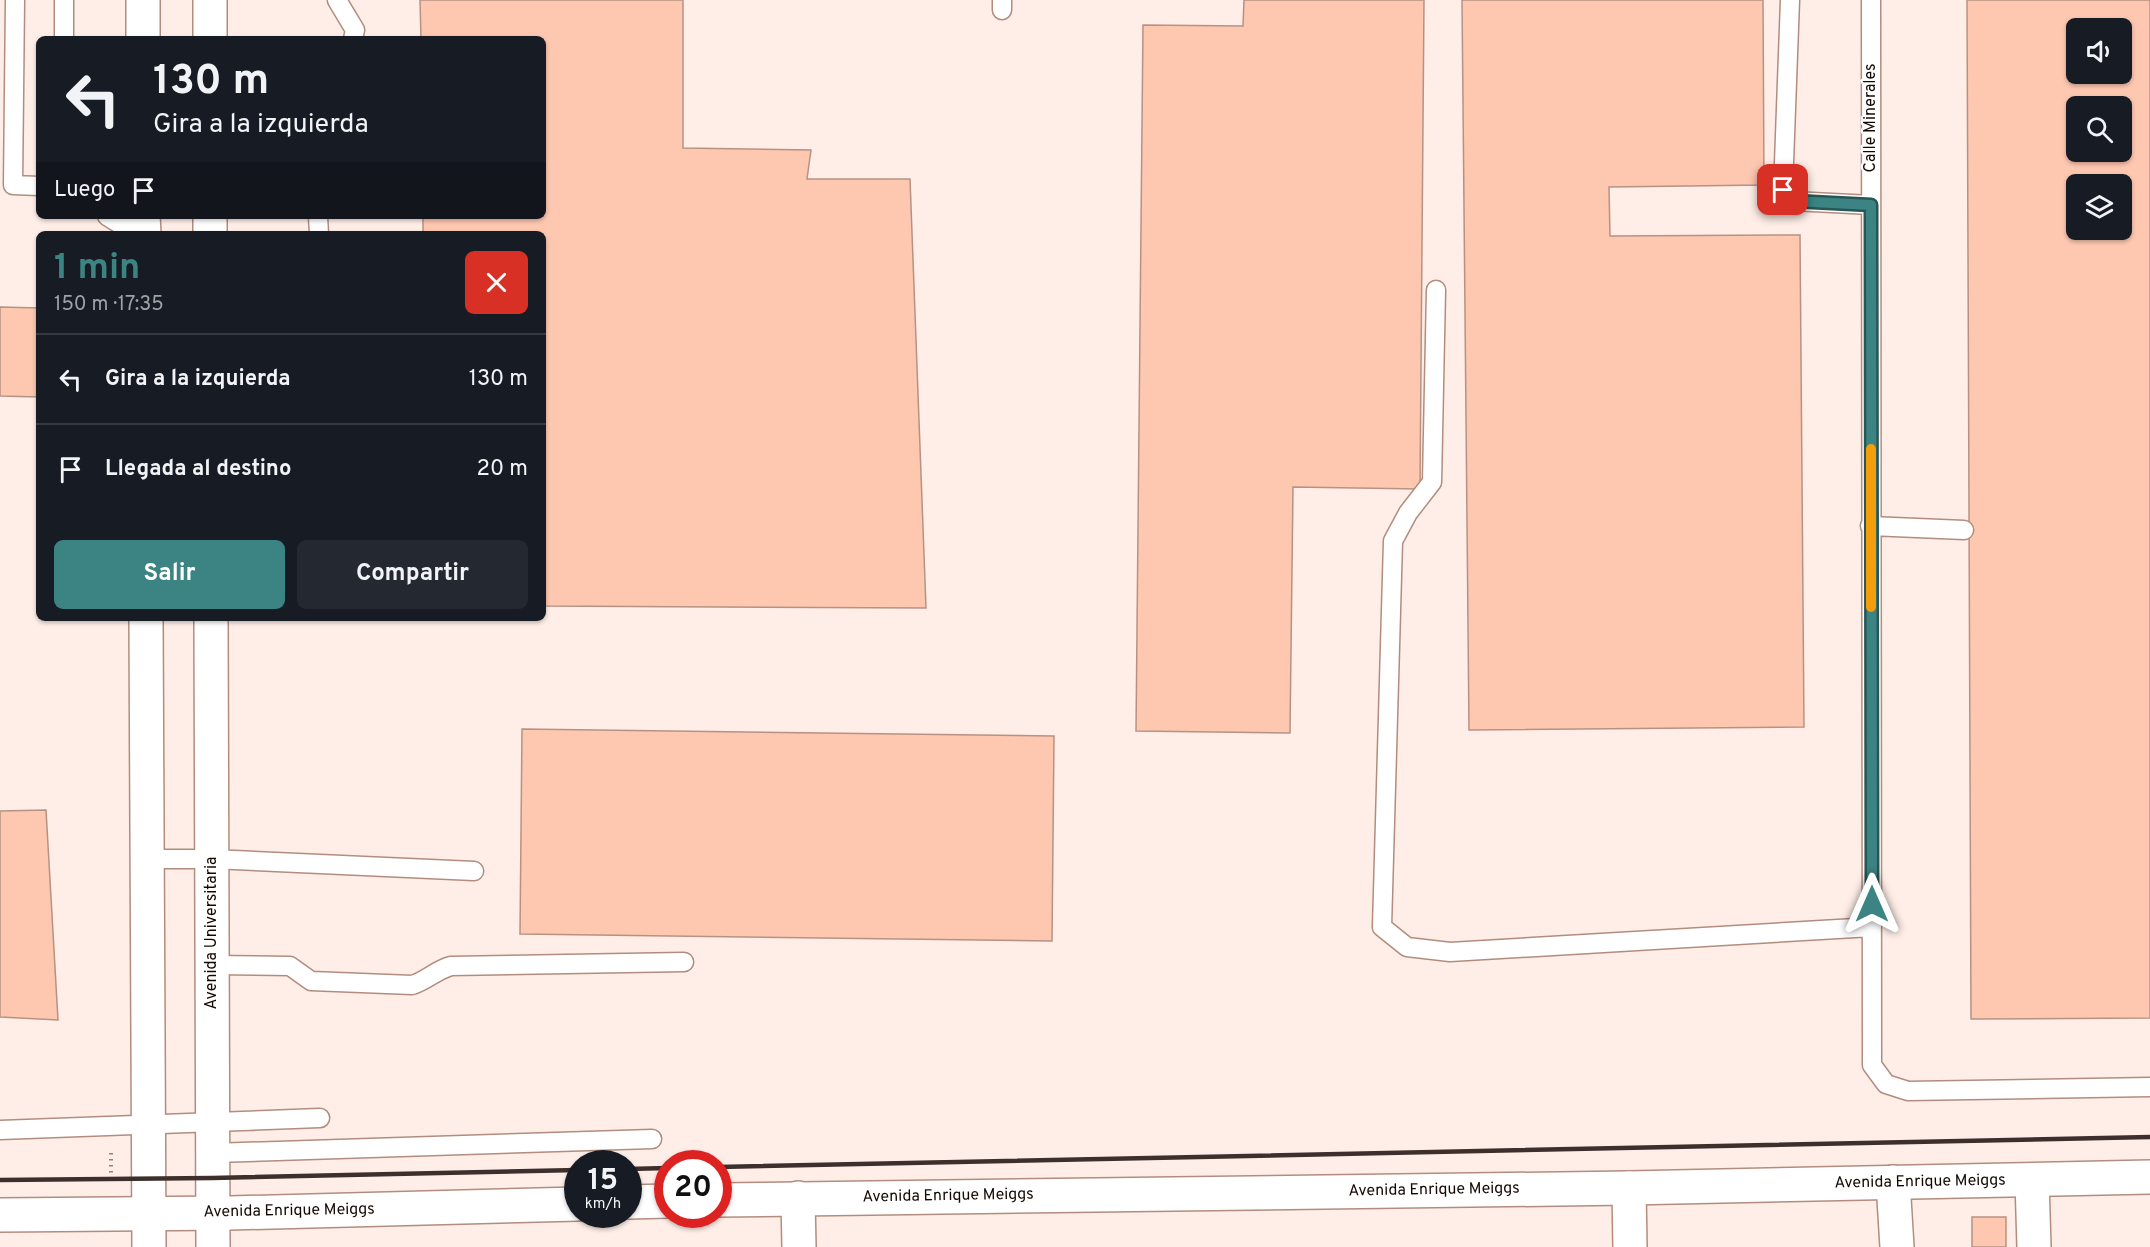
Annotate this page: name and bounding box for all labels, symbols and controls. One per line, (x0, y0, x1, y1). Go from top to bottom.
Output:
map controls (2066, 18, 2132, 240)
button: sound (2066, 18, 2132, 84)
text: 130 m (153, 56, 269, 109)
icon: left (54, 60, 132, 138)
street label: Calle Minerales (1861, 64, 1881, 172)
button: search (2066, 96, 2132, 162)
text: Gira a la izquierda (153, 108, 369, 142)
pin (1757, 164, 1808, 215)
icon: arrive (1766, 173, 1799, 206)
icon: arrive (127, 174, 160, 207)
button: layers (2066, 174, 2132, 240)
text: Luego (54, 177, 115, 204)
text: 1 min (54, 246, 140, 292)
button: close (465, 251, 528, 314)
text: 150 m · 17:35 (54, 292, 164, 318)
icon: left (54, 363, 87, 396)
text: Gira a la izquierda (105, 366, 291, 393)
text: 130 m (469, 366, 528, 393)
icon: arrive (54, 453, 87, 486)
text: Llegada al destino (105, 456, 291, 483)
text: 20 m (477, 456, 528, 483)
button: Salir (54, 540, 285, 609)
button: Compartir (297, 540, 528, 609)
street label: Avenida Universitaria (202, 857, 222, 1009)
position arrow (1840, 872, 1904, 936)
speed limit sign: 20 (654, 1150, 732, 1228)
text: 15 (588, 1163, 618, 1200)
street label: Avenida Enrique Meiggs (1834, 1171, 2006, 1193)
street label: Avenida Enrique Meiggs (1348, 1179, 1520, 1201)
street label: Avenida Enrique Meiggs (862, 1185, 1034, 1207)
text: km/h (585, 1195, 621, 1214)
street label: Avenida Enrique Meiggs (203, 1200, 375, 1222)

